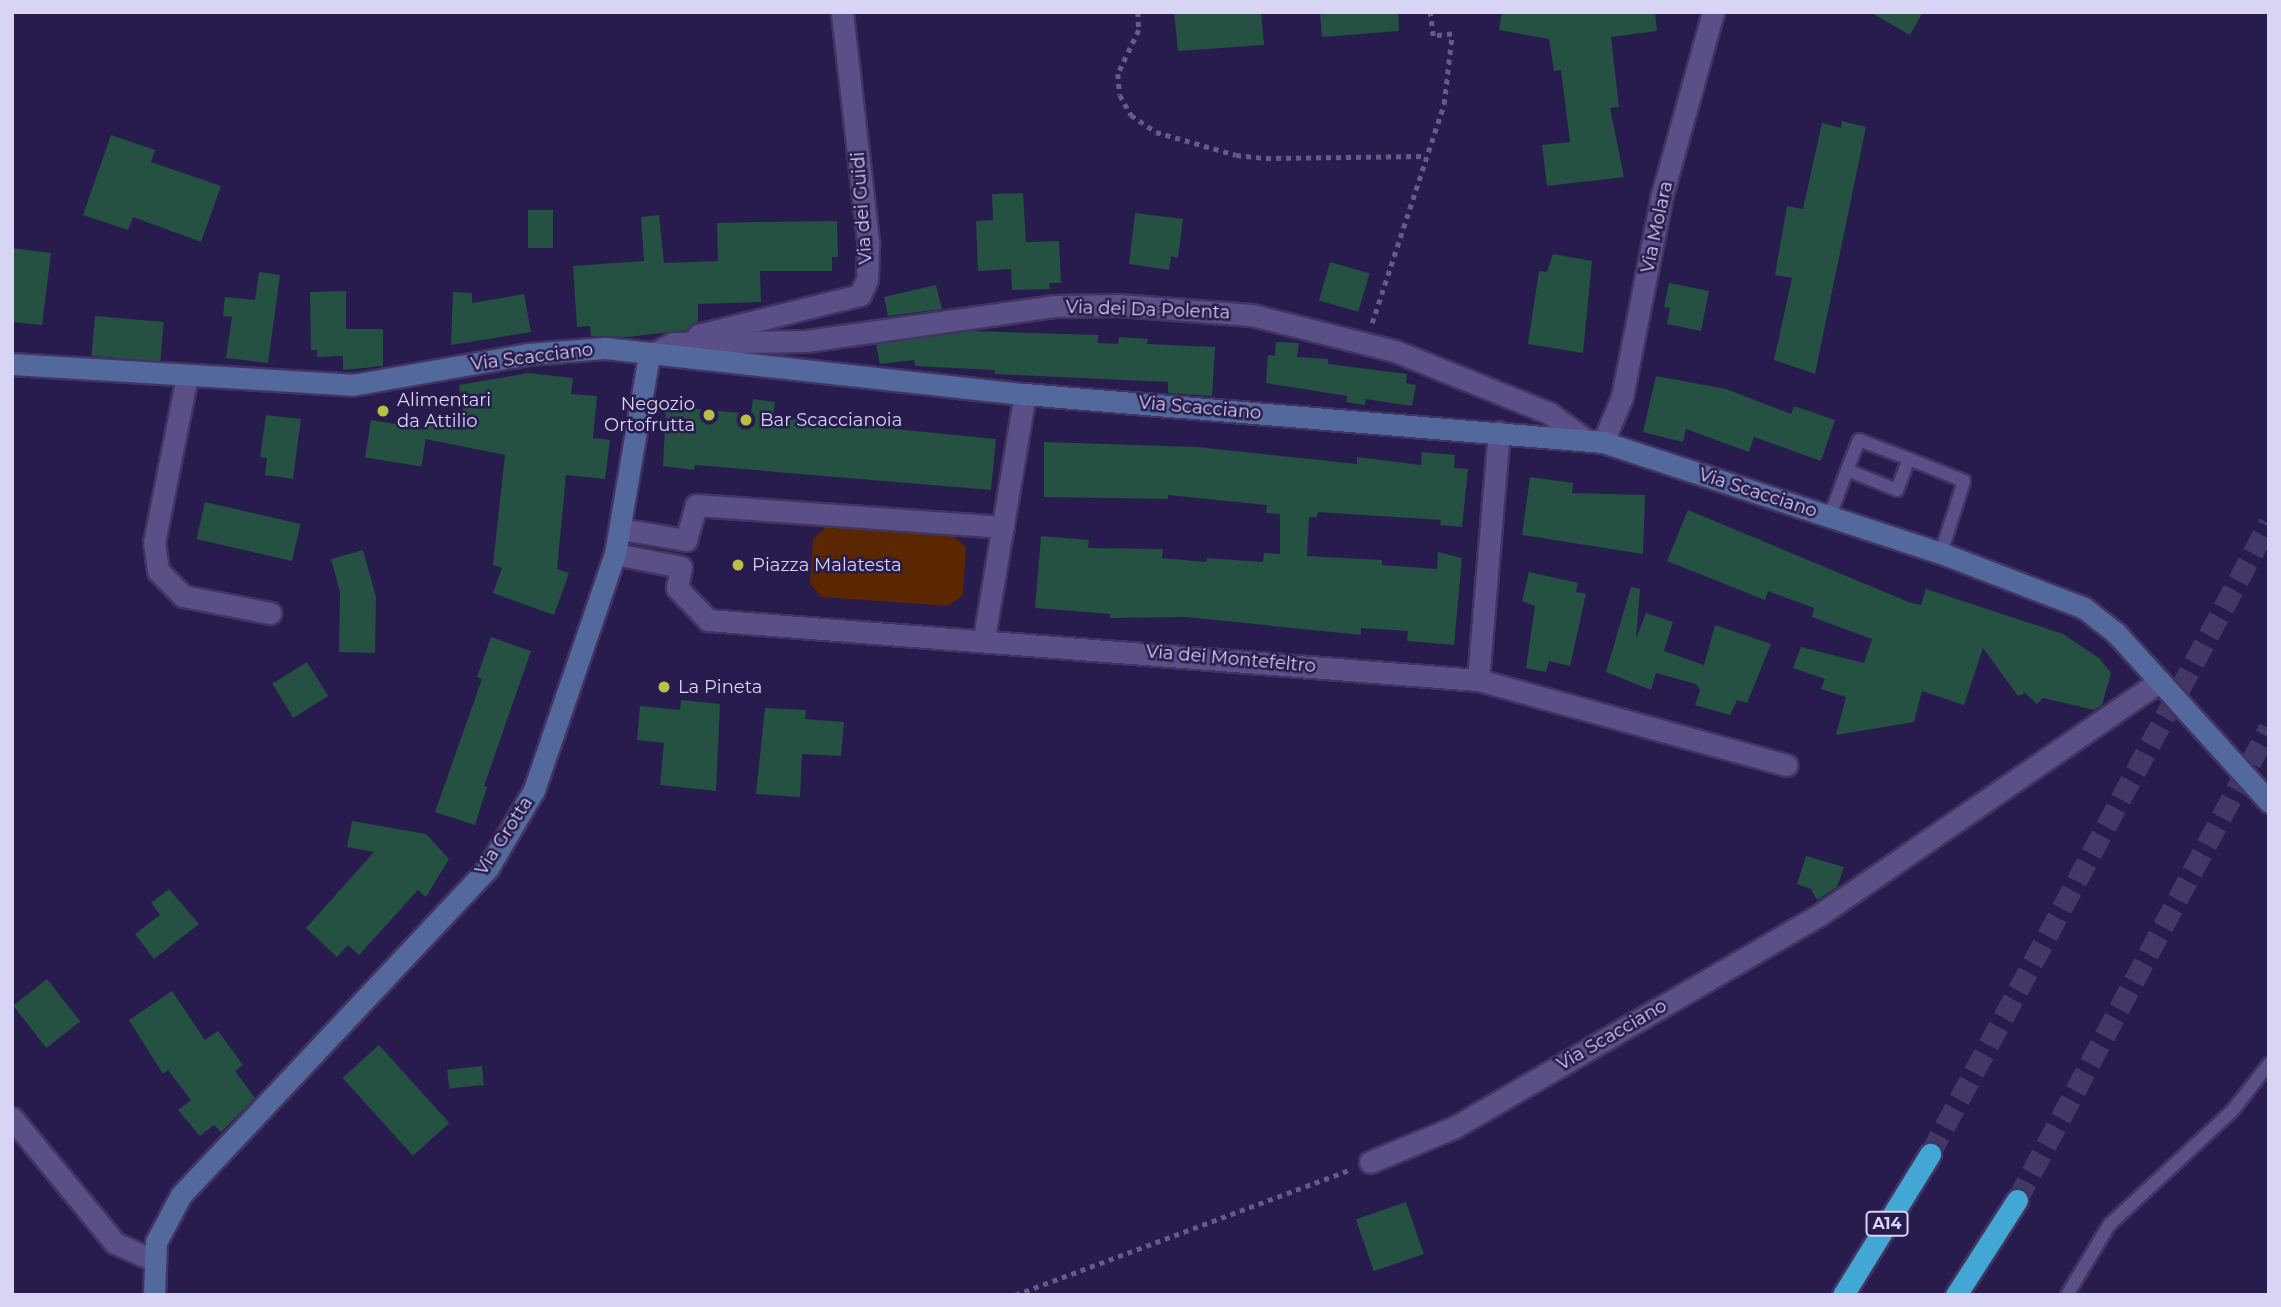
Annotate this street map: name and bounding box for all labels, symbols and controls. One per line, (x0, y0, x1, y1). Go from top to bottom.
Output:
street label: Via dei Guidi (847, 151, 877, 265)
street label: Via Molara (1637, 179, 1677, 275)
street label: Via dei Da Polenta (1065, 296, 1231, 324)
street label: Via Scacciano (470, 339, 594, 375)
place label: Alimentari da Attilio (397, 390, 491, 432)
street label: Via Scacciano (1138, 392, 1262, 424)
place label: Negozio Ortofrutta (604, 394, 695, 436)
marker: Alimentari da Attilio (375, 403, 391, 419)
marker: Negozio Ortofrutta (701, 407, 717, 423)
place label: Bar Scaccianoia (760, 409, 902, 431)
marker: Bar Scaccianoia (738, 412, 754, 428)
street label: Via Scacciano (1696, 464, 1820, 522)
place label: Piazza Malatesta (752, 554, 902, 576)
marker: Piazza Malatesta (730, 557, 746, 573)
street label: Via dei Montefeltro (1145, 641, 1317, 677)
place label: La Pineta (678, 676, 762, 698)
marker: La Pineta (656, 679, 672, 695)
street label: Via Grotta (471, 793, 537, 879)
street label: Via Scacciano (1553, 995, 1671, 1075)
road number: A14 (1864, 1212, 1910, 1236)

